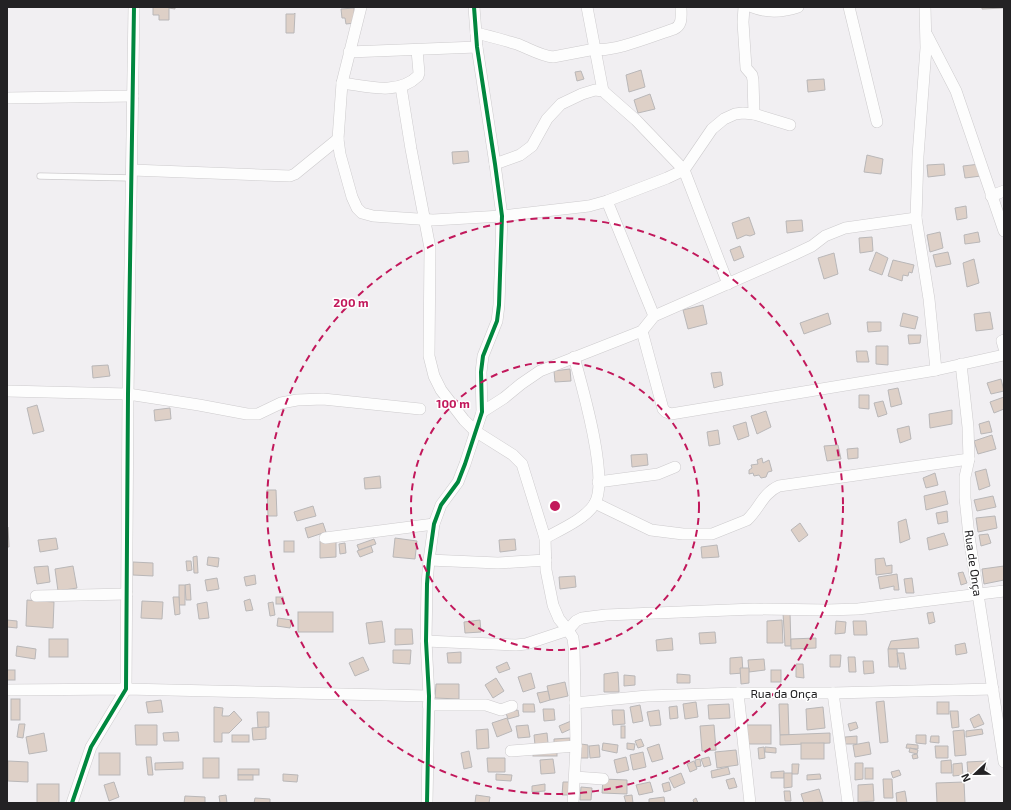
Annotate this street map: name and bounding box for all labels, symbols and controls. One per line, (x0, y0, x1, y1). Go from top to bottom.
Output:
text: 200 m (333, 295, 369, 309)
text: 100 m (436, 396, 470, 410)
centre of rings (548, 499, 562, 513)
street label: Rua de Onça (961, 529, 986, 597)
street label: Rua da Onça (750, 686, 818, 701)
north arrow (955, 754, 995, 794)
text: N (958, 772, 973, 784)

